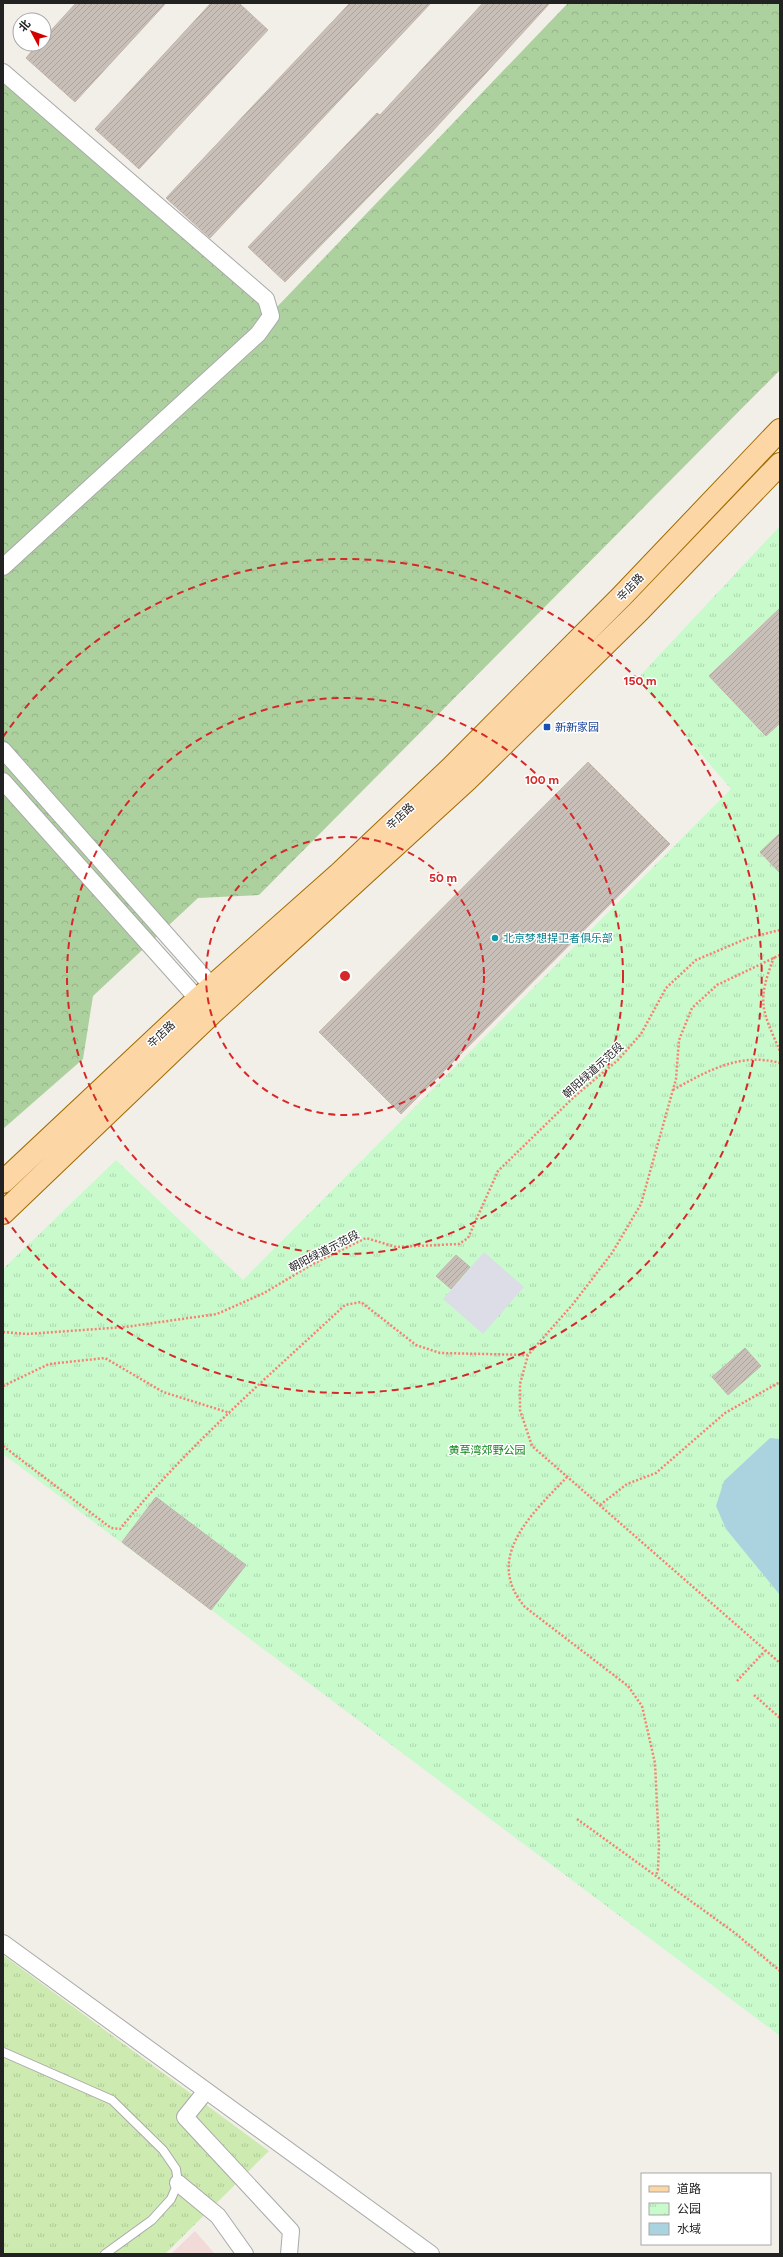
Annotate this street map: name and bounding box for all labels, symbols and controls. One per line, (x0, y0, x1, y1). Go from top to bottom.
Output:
north arrow (12, 12, 52, 52)
text: 北 (16, 17, 33, 34)
street label: 辛店路 (614, 571, 646, 604)
text: 150 m (623, 674, 657, 688)
place label: 新新家园 (555, 721, 599, 734)
marker: 新新家园 (542, 722, 552, 732)
text: 100 m (525, 773, 559, 787)
street label: 辛店路 (384, 800, 417, 832)
text: 50 m (429, 871, 457, 885)
place label: 北京梦想捍卫者俱乐部 (503, 932, 613, 945)
marker: 北京梦想捍卫者俱乐部 (490, 933, 500, 943)
centre of rings (338, 969, 352, 983)
street label: 辛店路 (145, 1018, 178, 1050)
street label: 朝阳绿道示范段 (560, 1040, 626, 1101)
street label: 朝阳绿道示范段 (287, 1228, 361, 1275)
park label: 黄草湾郊野公园 (449, 1444, 526, 1457)
legend (641, 2173, 771, 2245)
text: 道路 (677, 2182, 701, 2196)
text: 公园 (677, 2202, 701, 2216)
text: 水域 (677, 2222, 701, 2236)

